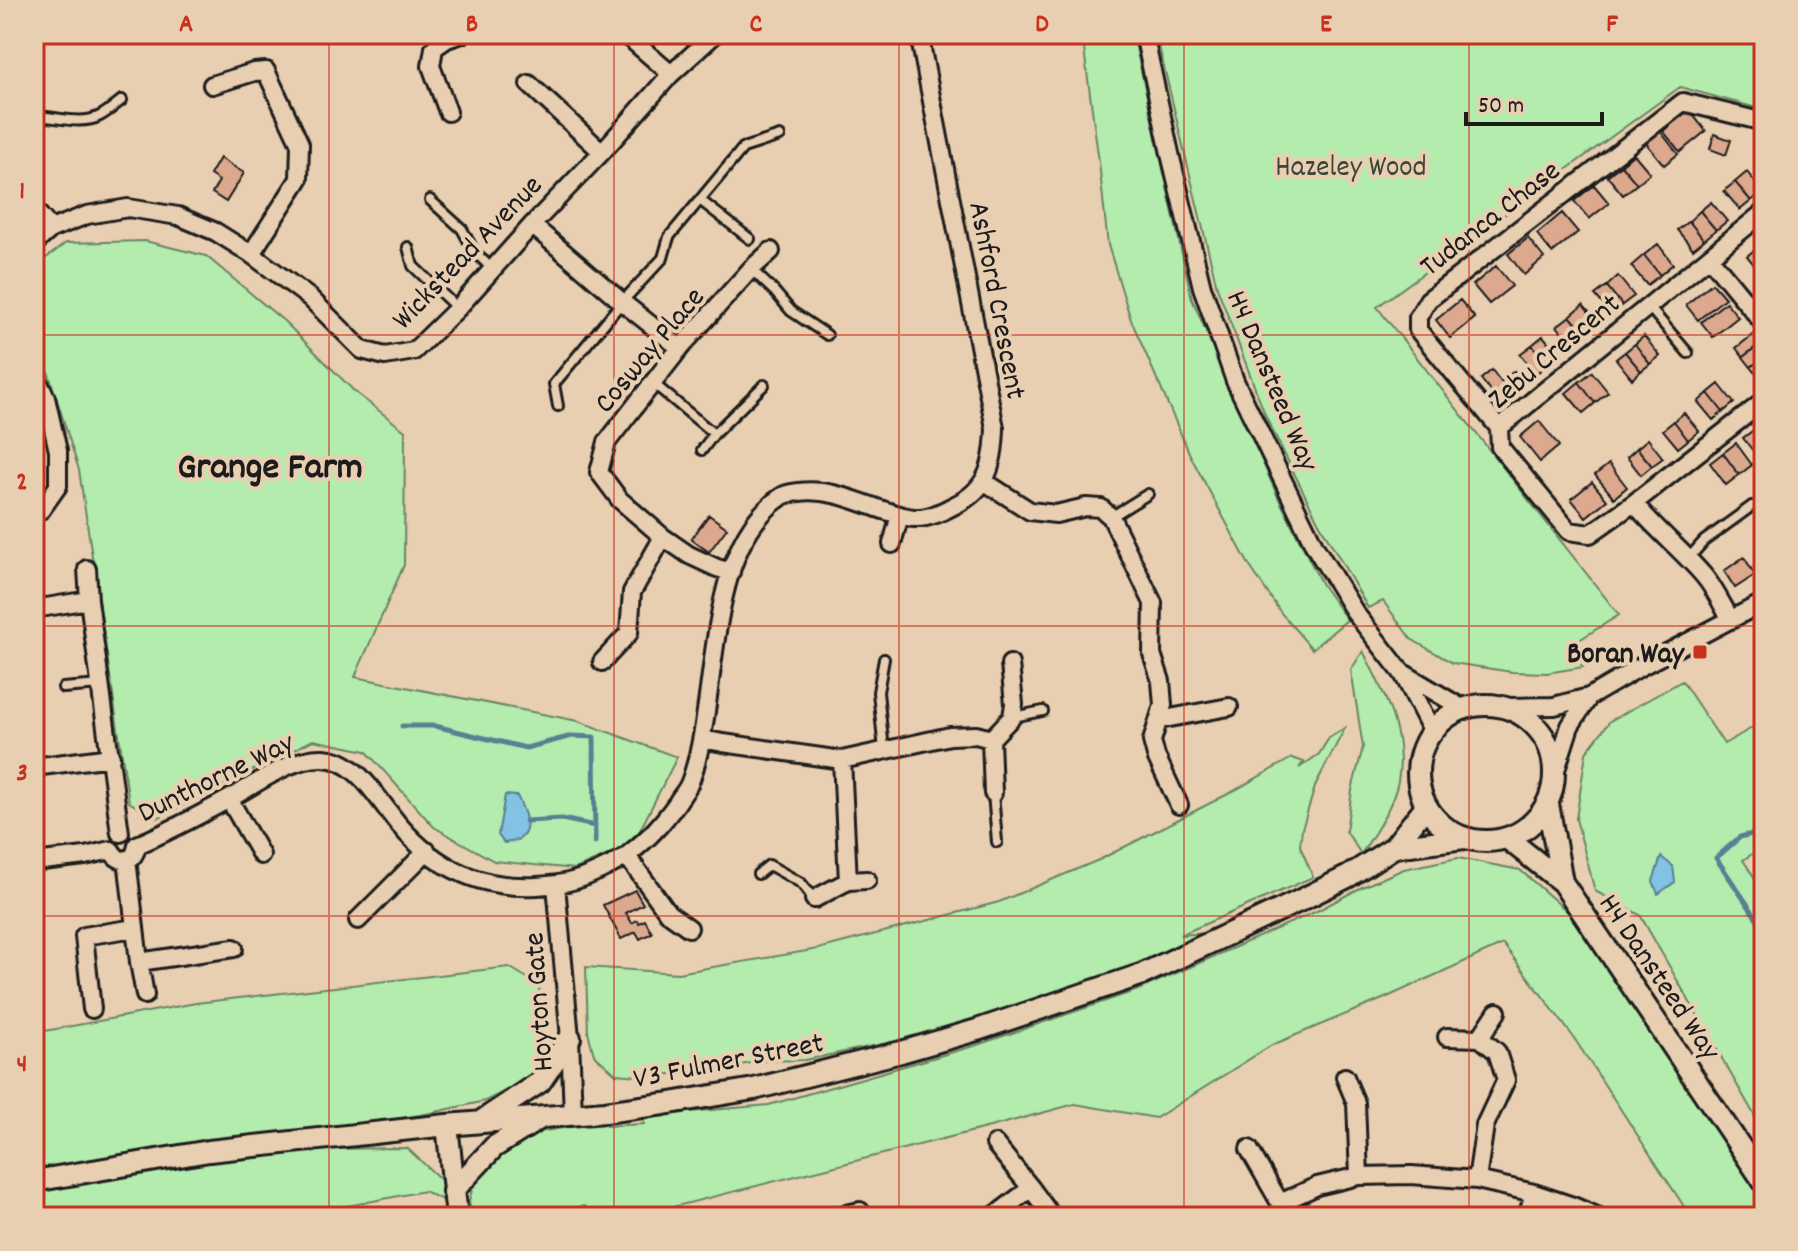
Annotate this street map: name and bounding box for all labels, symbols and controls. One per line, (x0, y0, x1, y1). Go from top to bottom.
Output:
text: A (179, 7, 193, 44)
text: B (466, 7, 478, 44)
text: C (750, 7, 763, 44)
text: D (1035, 7, 1049, 44)
text: E (1320, 7, 1332, 44)
text: F (1606, 7, 1618, 44)
scale bar (1466, 76, 1602, 126)
text: 50 m (1478, 90, 1524, 124)
park label: Hazeley Wood (1275, 148, 1427, 191)
street label: Tudanca Chase (1412, 152, 1571, 289)
street label: Wickstead Avenue (384, 167, 555, 341)
text: 1 (19, 174, 25, 211)
street label: Ashford Crescent (954, 198, 1035, 403)
street label: Cosway Place (586, 279, 717, 424)
street label: H4 Dansteed Way (1212, 285, 1328, 480)
street label: Zebu Crescent (1480, 285, 1631, 422)
district label: Grange Farm (177, 442, 363, 497)
text: 2 (16, 465, 28, 502)
place label: Boran Way (1567, 635, 1686, 678)
marker: Boran Way (1691, 643, 1709, 661)
street label: Dunthorne Way (132, 723, 303, 836)
text: 3 (16, 756, 28, 793)
street label: H4 Dansteed Way (1586, 887, 1729, 1071)
street label: Hoyton Gate (515, 931, 568, 1073)
street label: V3 Fulmer Street (630, 1024, 828, 1103)
text: 4 (17, 1047, 27, 1084)

